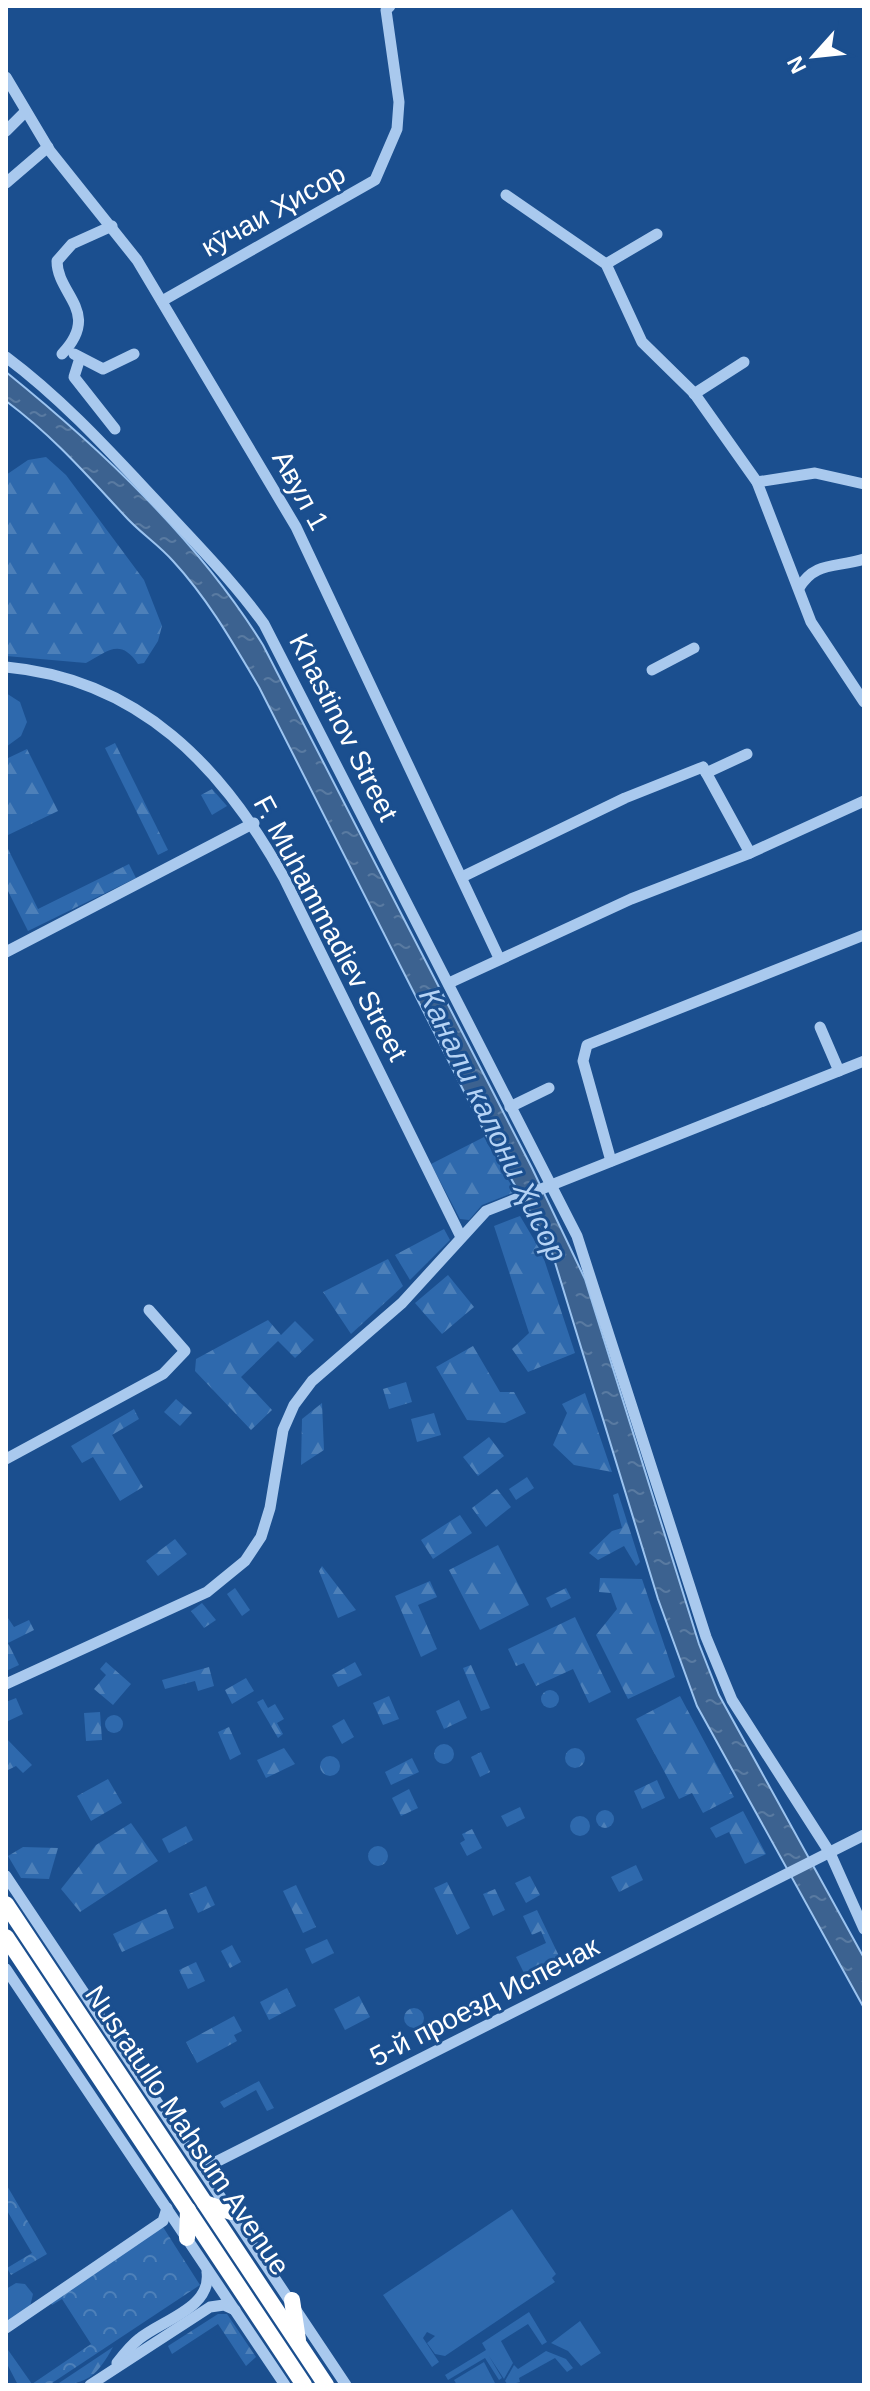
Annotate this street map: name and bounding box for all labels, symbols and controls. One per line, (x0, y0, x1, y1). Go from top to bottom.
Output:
north arrow (774, 16, 854, 96)
text: N (782, 52, 811, 78)
street label: кӯчаи Ҳисор (196, 158, 351, 263)
street label: Авул 1 (266, 445, 335, 535)
street label: Khastinov Street (283, 629, 404, 826)
street label: F. Muhammadiev Street (247, 790, 414, 1066)
water label: Канали калони Ҳисор (413, 983, 574, 1267)
street label: 5-й проезд Испечак (365, 1930, 604, 2073)
street label: Nusratullo Mahsum Avenue (79, 1980, 296, 2281)

